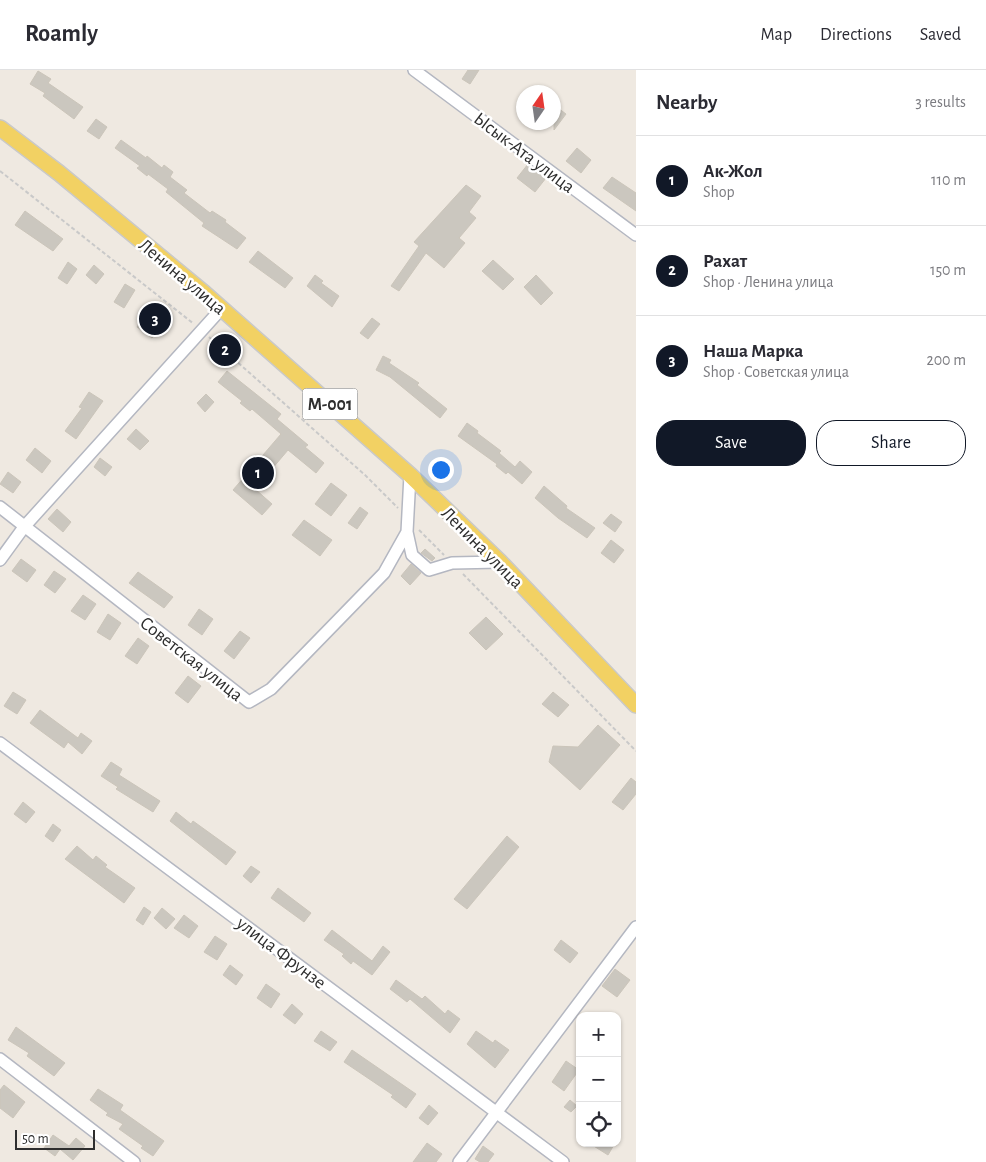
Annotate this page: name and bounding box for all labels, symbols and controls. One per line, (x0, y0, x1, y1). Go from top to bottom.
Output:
text: Roamly (25, 22, 98, 46)
text: Map (761, 26, 792, 44)
text: Directions (820, 26, 892, 44)
text: Saved (920, 26, 961, 44)
north arrow (516, 85, 561, 130)
text: Nearby (656, 92, 717, 113)
text: 3 results (915, 94, 966, 110)
street label: Ысык-Ата улица (470, 109, 578, 197)
text: Ак-Жол (703, 162, 763, 181)
text: 1 (669, 172, 675, 188)
text: 110 m (931, 172, 966, 188)
text: Shop (703, 184, 735, 200)
street label: Ленина улица (135, 236, 229, 319)
text: Рахат (703, 252, 747, 271)
text: 2 (668, 262, 676, 278)
text: 150 m (930, 262, 966, 278)
text: Shop · Ленина улица (703, 274, 834, 290)
pin: 3 (139, 300, 171, 338)
pin: 2 (209, 331, 241, 369)
text: Наша Марка (703, 342, 803, 361)
text: 3 (669, 352, 675, 368)
text: 200 m (926, 352, 966, 368)
text: Shop · Советская улица (703, 364, 849, 380)
road number: М-001 (302, 388, 358, 419)
button: Save (656, 420, 806, 466)
button: Share (816, 420, 966, 466)
pin: 1 (242, 454, 274, 492)
your location (428, 457, 454, 483)
street label: Ленина улица (437, 504, 527, 593)
street label: Советская улица (136, 613, 246, 705)
street label: улица Фрунзе (232, 913, 329, 993)
map controls (576, 1012, 621, 1147)
button: + (576, 1012, 621, 1057)
button: − (576, 1057, 621, 1102)
button: locate (576, 1102, 621, 1147)
scale bar (15, 1127, 95, 1150)
text: 50 m (22, 1132, 49, 1146)

